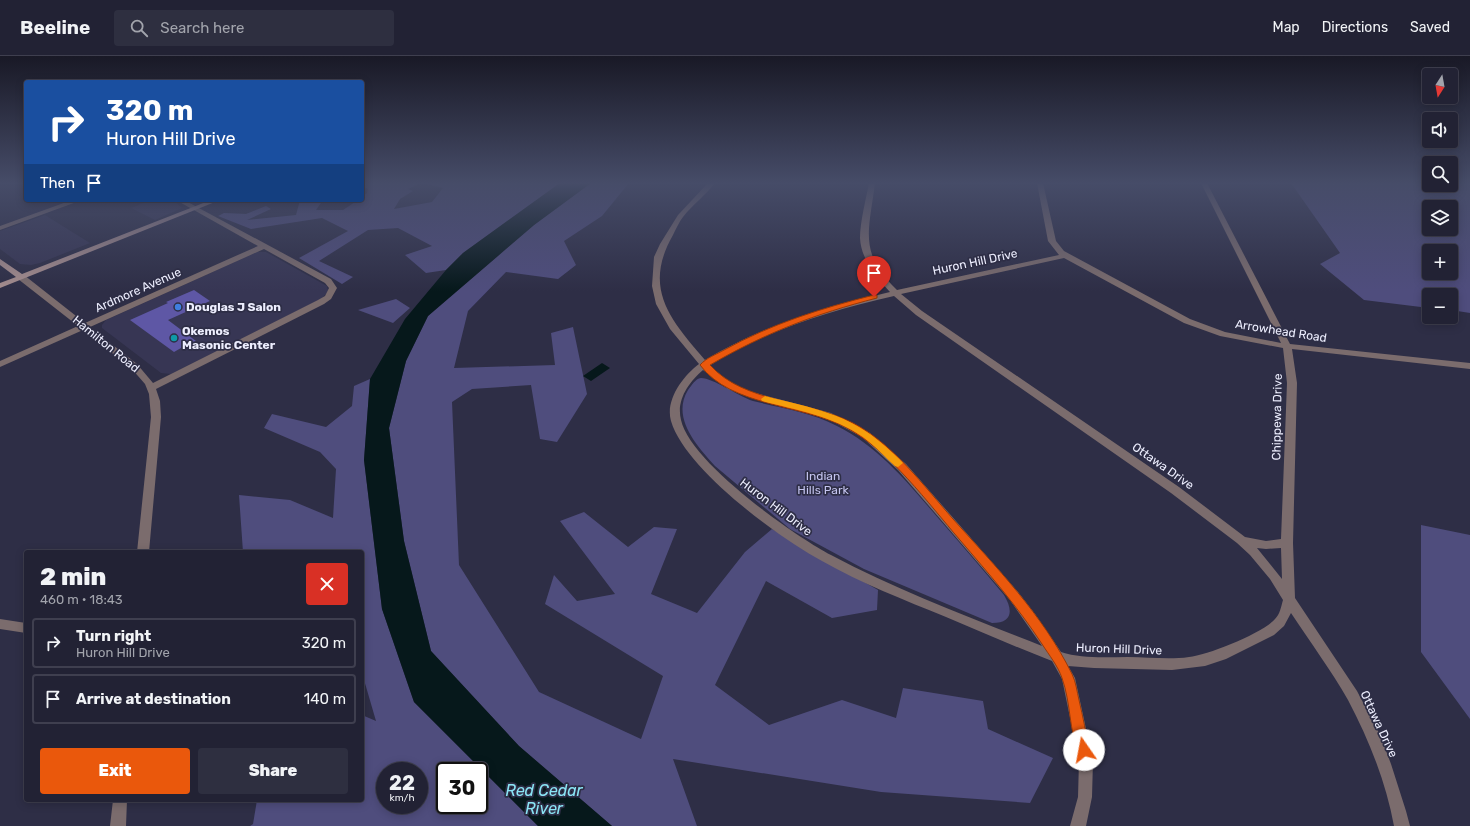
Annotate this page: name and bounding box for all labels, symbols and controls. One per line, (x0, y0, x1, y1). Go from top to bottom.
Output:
search box (114, 10, 394, 46)
text: Beeline (20, 16, 90, 39)
icon: search (128, 17, 150, 39)
text: Search here (160, 19, 244, 37)
text: Map (1273, 19, 1300, 36)
text: Directions (1322, 19, 1388, 36)
text: Saved (1410, 19, 1450, 36)
north arrow (1422, 68, 1458, 104)
map controls (1422, 68, 1458, 324)
text: 320 m (106, 94, 193, 127)
icon: right (40, 96, 92, 148)
button: sound (1422, 112, 1458, 148)
text: Huron Hill Drive (106, 128, 236, 150)
button: search (1422, 156, 1458, 192)
icon: arrive (83, 172, 105, 194)
text: Then (40, 174, 75, 192)
button: layers (1422, 200, 1458, 236)
button: + (1422, 244, 1458, 280)
street label: Huron Hill Drive (931, 246, 1019, 278)
pin (857, 256, 891, 297)
icon: arrive (863, 262, 885, 284)
street label: Ardmore Avenue (93, 265, 184, 315)
button: − (1422, 288, 1458, 324)
place label: Douglas J Salon (186, 300, 281, 314)
marker: Douglas J Salon (173, 302, 183, 312)
street label: Hamilton Road (70, 313, 142, 375)
street label: Arrowhead Road (1234, 317, 1328, 345)
place label: Okemos Masonic Center (182, 324, 276, 352)
marker: Okemos Masonic Center (169, 333, 179, 343)
street label: Chippewa Drive (1269, 373, 1285, 461)
street label: Ottawa Drive (1129, 440, 1197, 493)
park label: Indian Hills Park (797, 469, 849, 497)
street label: Huron Hill Drive (737, 475, 815, 539)
text: 2 min (40, 563, 106, 591)
button: close (306, 563, 348, 605)
text: 460 m · 18:43 (40, 592, 123, 607)
text: Turn right (76, 627, 151, 645)
icon: right (42, 632, 64, 654)
text: 320 m (302, 634, 346, 652)
street label: Huron Hill Drive (1076, 640, 1163, 658)
text: Huron Hill Drive (76, 645, 170, 660)
icon: arrive (42, 688, 64, 710)
street label: Ottawa Drive (1357, 688, 1401, 760)
text: Arrive at destination (76, 690, 231, 708)
text: 140 m (304, 690, 346, 708)
position arrow (1063, 729, 1105, 771)
button: Exit (40, 748, 190, 794)
button: Share (198, 748, 348, 794)
speed limit sign: 30 (436, 762, 488, 814)
text: 22 (389, 771, 415, 795)
water label: Red Cedar River (505, 781, 584, 818)
text: km/h (390, 792, 414, 804)

